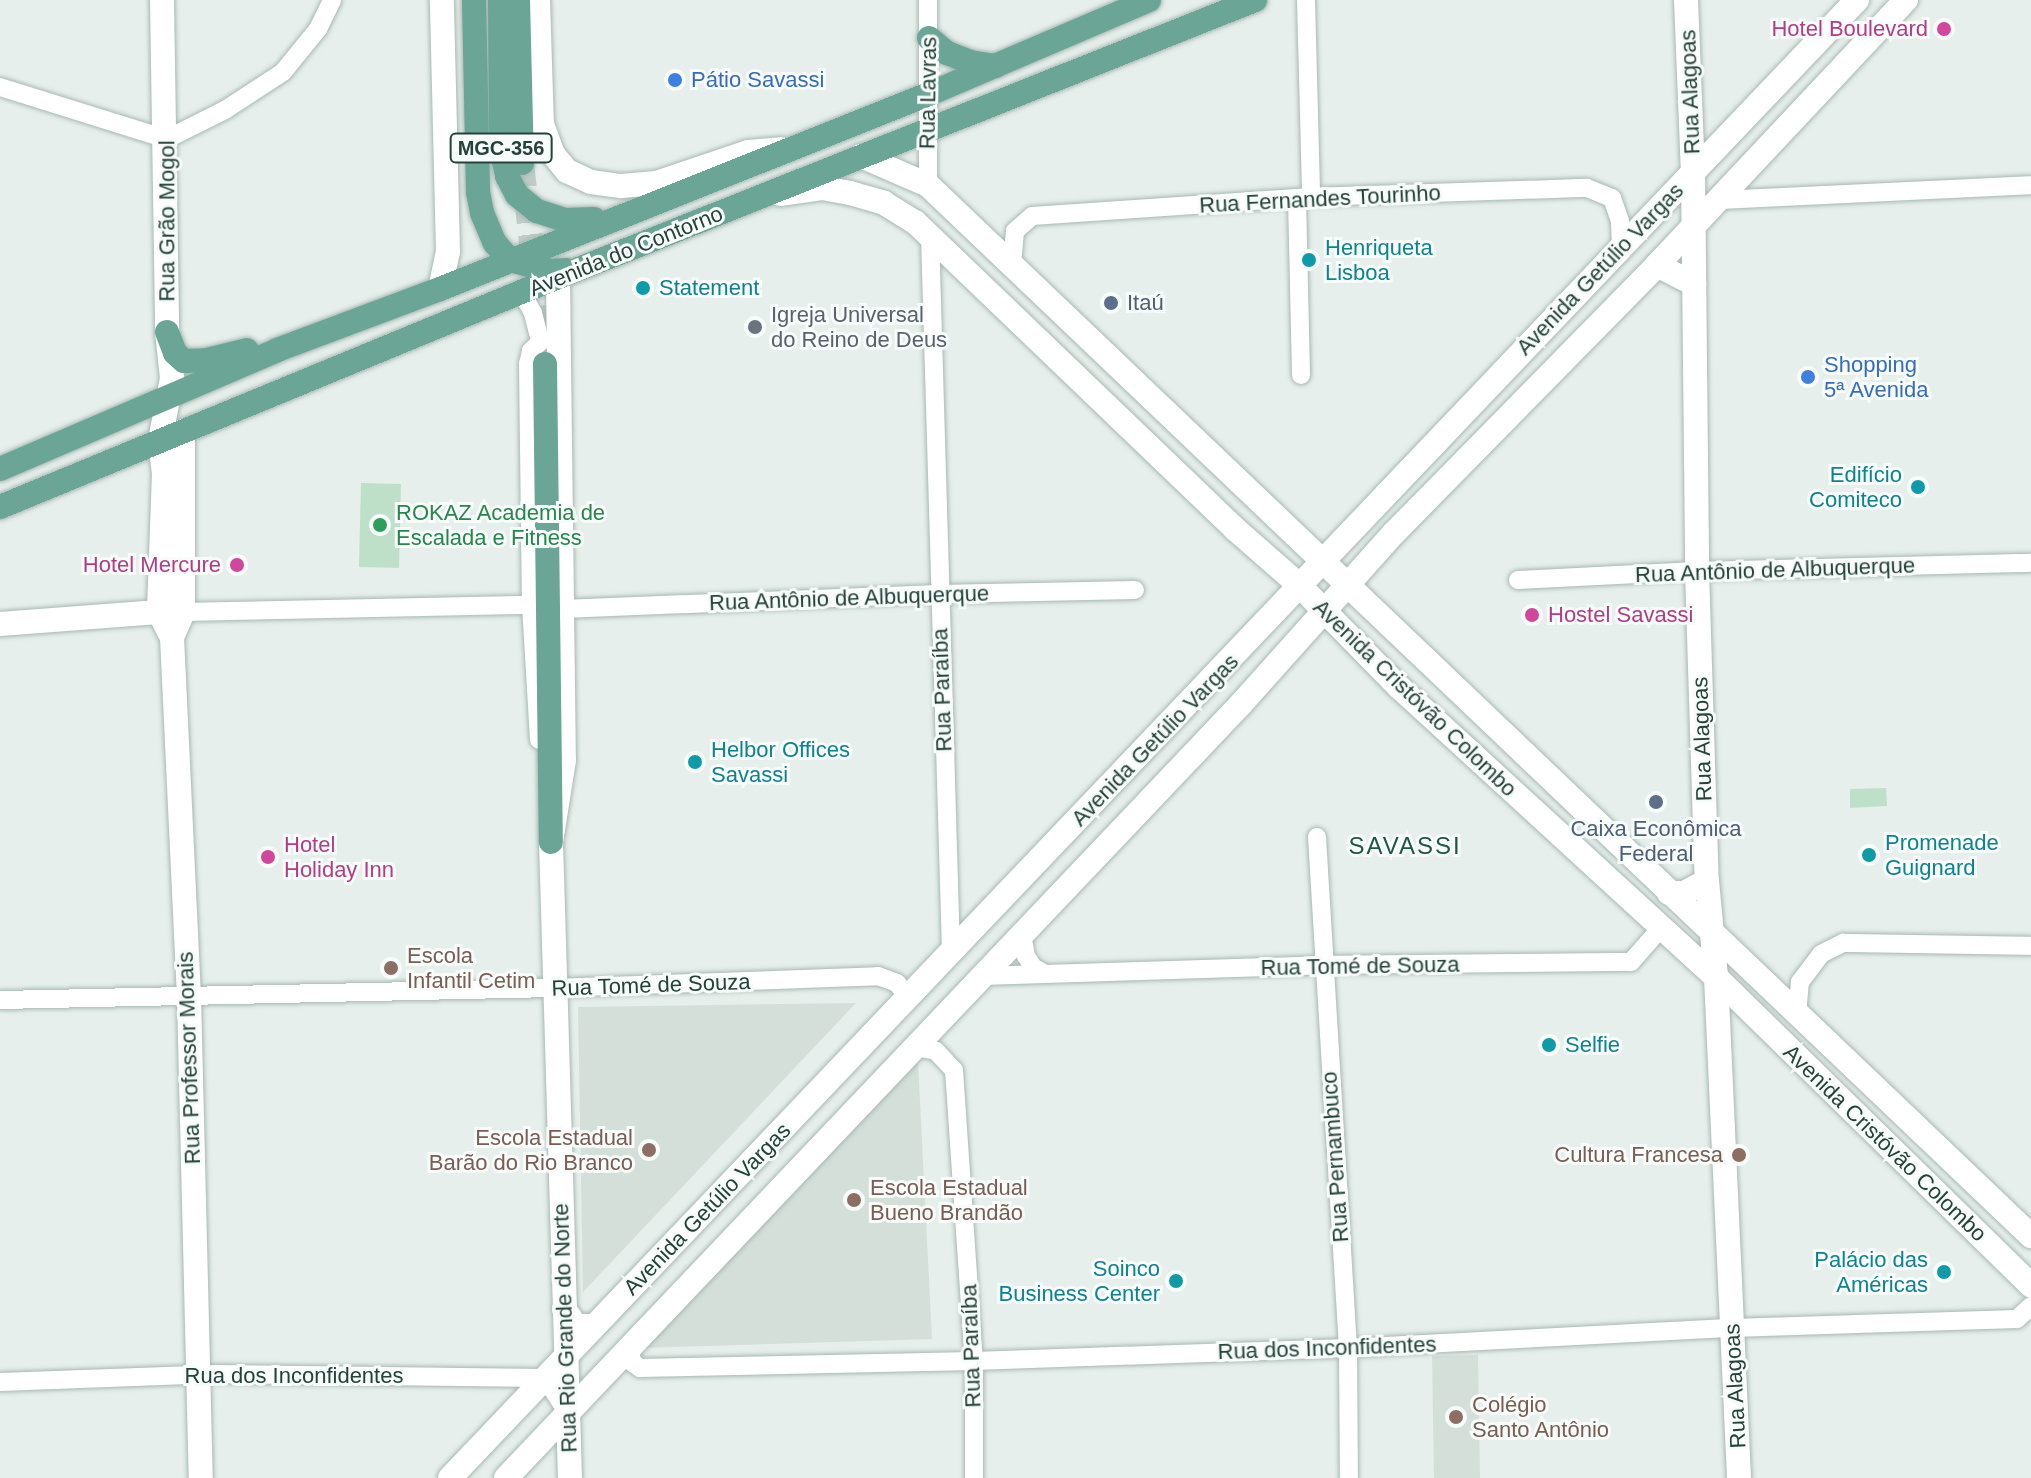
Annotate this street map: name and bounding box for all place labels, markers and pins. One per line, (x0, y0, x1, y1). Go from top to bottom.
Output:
place label: Hotel Boulevard (1771, 16, 1928, 42)
marker: Hotel Boulevard (1935, 20, 1953, 38)
place label: Pátio Savassi (691, 67, 824, 93)
marker: Pátio Savassi (666, 71, 684, 89)
place label: Henriqueta Lisboa (1325, 234, 1433, 286)
marker: Henriqueta Lisboa (1300, 251, 1318, 269)
place label: Statement (659, 275, 759, 301)
marker: Statement (634, 279, 652, 297)
place label: Itaú (1127, 290, 1164, 316)
marker: Itaú (1102, 294, 1120, 312)
place label: Igreja Universal do Reino de Deus (771, 301, 947, 352)
marker: Igreja Universal do Reino de Deus (746, 318, 764, 336)
place label: Shopping 5ª Avenida (1824, 351, 1930, 402)
marker: Shopping 5ª Avenida (1799, 368, 1817, 386)
place label: Edifício Comiteco (1809, 461, 1902, 512)
marker: Edifício Comiteco (1909, 478, 1927, 496)
place label: ROKAZ Academia de Escalada e Fitness (396, 499, 606, 550)
marker: ROKAZ Academia de Escalada e Fitness (371, 516, 389, 534)
place label: Hotel Mercure (83, 552, 221, 578)
marker: Hotel Mercure (228, 556, 246, 574)
place label: Hostel Savassi (1548, 602, 1694, 628)
marker: Hostel Savassi (1523, 606, 1541, 624)
place label: Helbor Offices Savassi (711, 736, 850, 788)
marker: Helbor Offices Savassi (686, 753, 704, 771)
marker: Caixa Econômica Federal (1647, 793, 1665, 811)
place label: Caixa Econômica Federal (1570, 815, 1742, 866)
place label: Promenade Guignard (1885, 829, 1999, 880)
place label: Hotel Holiday Inn (284, 831, 394, 882)
marker: Promenade Guignard (1860, 846, 1878, 864)
marker: Hotel Holiday Inn (259, 848, 277, 866)
place label: Escola Infantil Cetim (407, 942, 535, 994)
marker: Escola Infantil Cetim (382, 959, 400, 977)
place label: Selfie (1565, 1032, 1620, 1058)
marker: Selfie (1540, 1036, 1558, 1054)
place label: Escola Estadual Barão do Rio Branco (429, 1124, 633, 1176)
marker: Escola Estadual Barão do Rio Branco (640, 1141, 658, 1159)
place label: Cultura Francesa (1554, 1142, 1723, 1168)
marker: Cultura Francesa (1730, 1146, 1748, 1164)
place label: Escola Estadual Bueno Brandão (870, 1174, 1028, 1226)
marker: Escola Estadual Bueno Brandão (845, 1191, 863, 1209)
place label: Palácio das Américas (1814, 1246, 1928, 1298)
place label: Soinco Business Center (999, 1255, 1160, 1306)
marker: Palácio das Américas (1935, 1263, 1953, 1281)
marker: Soinco Business Center (1167, 1272, 1185, 1290)
place label: Colégio Santo Antônio (1472, 1391, 1610, 1442)
marker: Colégio Santo Antônio (1447, 1408, 1465, 1426)

